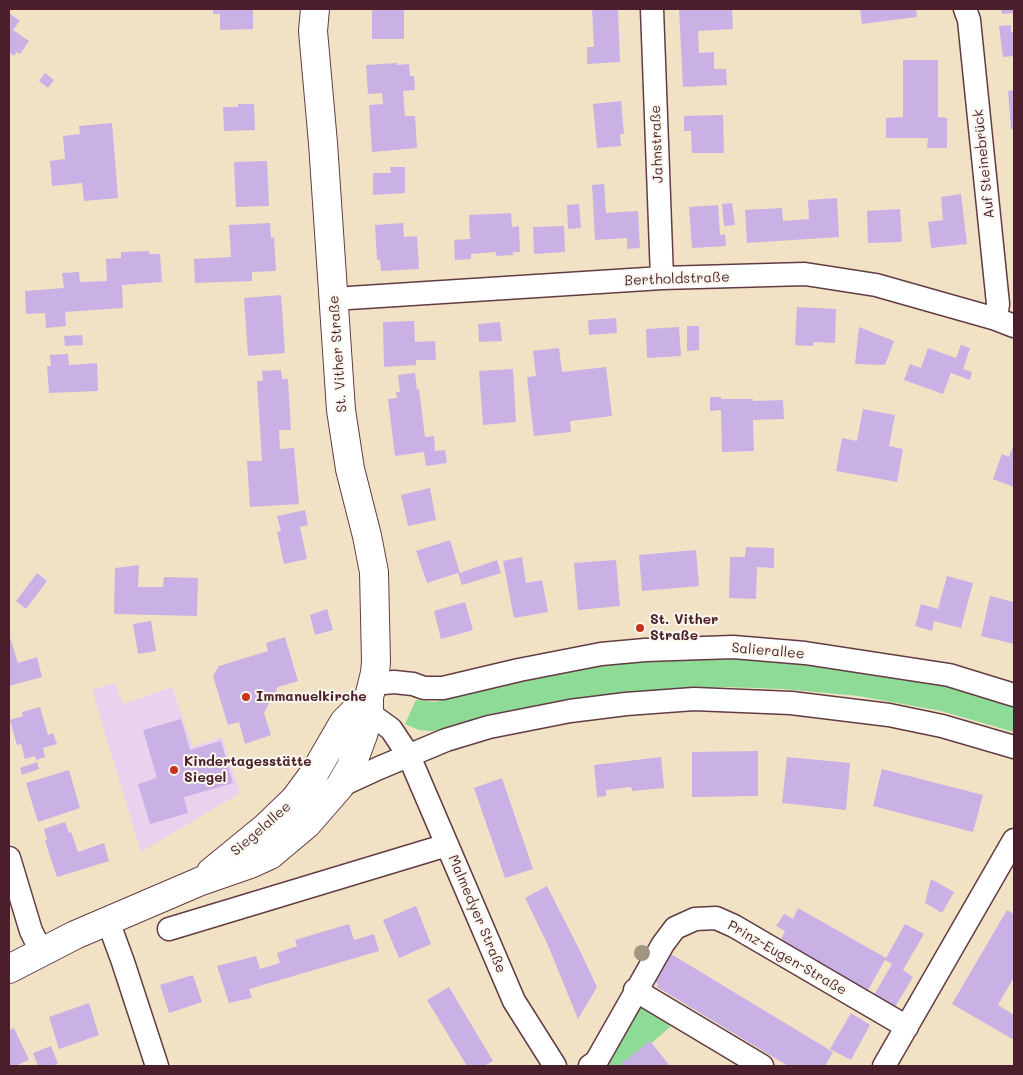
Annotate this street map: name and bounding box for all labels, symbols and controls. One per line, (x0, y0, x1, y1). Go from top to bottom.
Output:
street label: Jahnstraße (647, 105, 667, 183)
street label: Auf Steinebrück (970, 108, 998, 220)
street label: Bertholdstraße (624, 269, 730, 289)
street label: St. Vither Straße (326, 295, 350, 413)
place label: St. Vither Straße (650, 612, 718, 644)
marker: St. Vither Straße (634, 622, 646, 634)
street label: Salierallee (731, 639, 805, 663)
place label: Immanuelkirche (256, 689, 367, 705)
marker: Immanuelkirche (240, 691, 252, 703)
place label: Kindertagesstätte Siegel (184, 754, 312, 786)
marker: Kindertagesstätte Siegel (168, 764, 180, 776)
street label: Siegelallee (227, 798, 295, 860)
street label: Malmedyer Straße (444, 852, 510, 976)
street label: Prinz-Eugen-Straße (724, 917, 850, 999)

